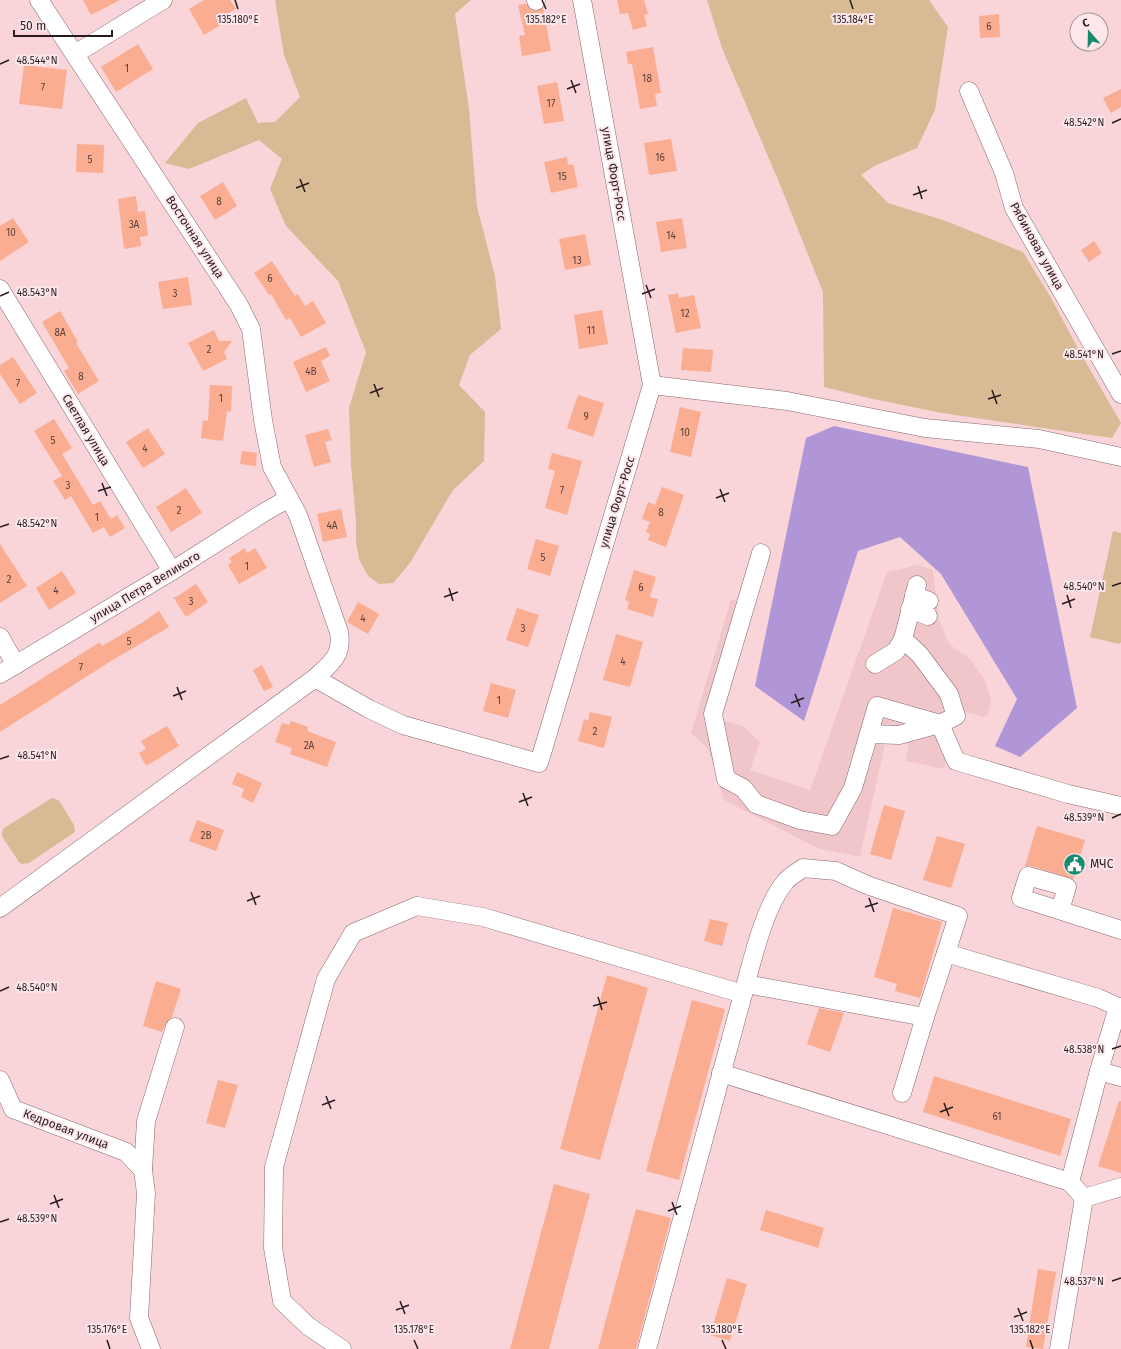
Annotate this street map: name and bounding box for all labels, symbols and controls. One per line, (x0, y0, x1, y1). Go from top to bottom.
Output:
scale bar (14, 12, 112, 38)
north arrow (1069, 12, 1109, 52)
text: 135.180°E (217, 14, 259, 26)
text: 135.182°E (526, 14, 567, 26)
text: 135.184°E (832, 14, 874, 26)
text: С (1081, 16, 1092, 30)
text: 50 m (20, 19, 46, 33)
house number: 6 (986, 21, 992, 33)
text: 48.544°N (16, 55, 58, 67)
house number: 1 (125, 63, 129, 75)
house number: 18 (642, 73, 652, 85)
house number: 7 (41, 82, 46, 94)
house number: 17 (547, 98, 556, 110)
text: 48.542°N (1064, 117, 1104, 129)
street label: улица Форт-Росс (599, 126, 629, 222)
house number: 16 (655, 152, 665, 164)
house number: 5 (87, 154, 93, 166)
house number: 15 (557, 171, 567, 183)
street label: Восточная улица (163, 193, 227, 281)
house number: 8 (216, 196, 222, 208)
street label: Рябиновая улица (1007, 200, 1067, 292)
house number: 3А (129, 219, 140, 231)
house number: 10 (6, 227, 16, 239)
house number: 14 (666, 230, 677, 242)
house number: 13 (572, 255, 582, 267)
house number: 6 (267, 273, 273, 285)
text: 48.543°N (17, 287, 57, 299)
house number: 3 (173, 288, 178, 300)
house number: 12 (680, 308, 690, 320)
house number: 11 (587, 325, 595, 337)
house number: 8А (54, 327, 66, 339)
house number: 2 (207, 344, 212, 356)
text: 48.541°N (1064, 349, 1104, 361)
house number: 4В (305, 366, 317, 378)
house number: 8 (78, 371, 84, 383)
house number: 7 (16, 378, 21, 390)
street label: Светлая улица (59, 392, 113, 468)
house number: 1 (219, 393, 223, 405)
house number: 9 (583, 411, 589, 423)
house number: 10 (680, 427, 690, 439)
house number: 5 (50, 435, 56, 447)
house number: 4 (142, 443, 148, 455)
street label: улица Форт-Росс (596, 454, 638, 550)
house number: 3 (66, 480, 71, 492)
house number: 7 (560, 485, 565, 497)
house number: 2 (177, 505, 182, 517)
house number: 8 (658, 507, 664, 519)
house number: 1 (95, 512, 99, 524)
text: 48.542°N (17, 518, 57, 530)
house number: 4А (326, 520, 338, 532)
street label: улица Петра Великого (87, 549, 203, 625)
house number: 5 (540, 552, 546, 564)
house number: 1 (245, 561, 249, 573)
house number: 2 (7, 574, 12, 586)
text: 48.540°N (1063, 581, 1105, 593)
house number: 6 (638, 582, 644, 594)
house number: 4 (53, 585, 59, 597)
house number: 3 (189, 596, 194, 608)
house number: 4 (360, 613, 366, 625)
house number: 3 (521, 623, 526, 635)
house number: 5 (126, 636, 132, 648)
house number: 4 (620, 656, 626, 668)
house number: 7 (79, 662, 84, 674)
house number: 1 (497, 695, 501, 707)
house number: 2 (593, 726, 598, 738)
house number: 2А (304, 740, 315, 752)
text: 48.541°N (17, 750, 57, 762)
text: 48.539°N (1064, 812, 1104, 824)
house number: 2В (200, 830, 212, 842)
public building icon: МЧС (1061, 851, 1087, 877)
place label: МЧС (1090, 857, 1114, 871)
text: 48.540°N (16, 982, 58, 994)
text: 48.538°N (1064, 1044, 1104, 1056)
street label: Кедровая улица (21, 1106, 111, 1152)
house number: 61 (992, 1111, 1002, 1123)
text: 48.539°N (17, 1213, 57, 1225)
text: 48.537°N (1064, 1276, 1104, 1288)
text: 135.176°E (87, 1324, 127, 1336)
text: 135.178°E (394, 1324, 434, 1336)
text: 135.180°E (701, 1324, 743, 1336)
text: 135.182°E (1010, 1324, 1051, 1336)

